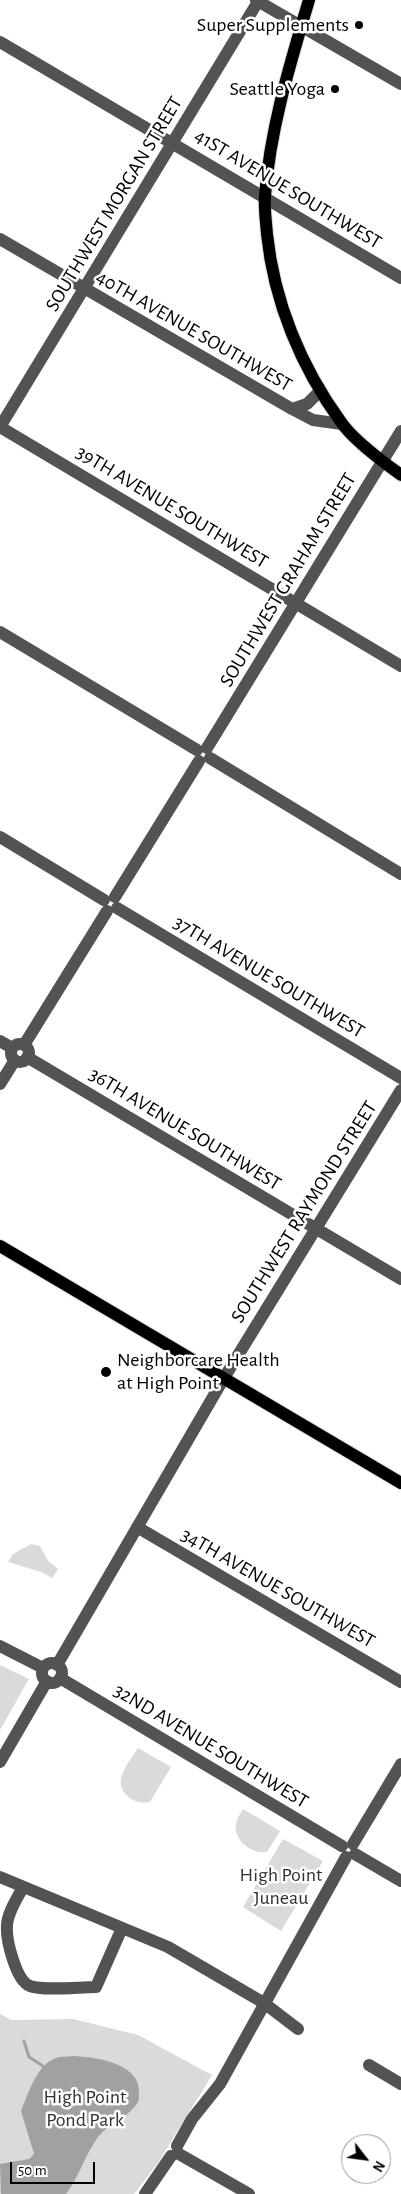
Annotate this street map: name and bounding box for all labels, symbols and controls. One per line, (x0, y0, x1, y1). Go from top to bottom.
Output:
place label: Super Supplements (197, 13, 349, 37)
marker: Super Supplements (353, 19, 365, 31)
place label: Seattle Yoga (229, 77, 325, 101)
marker: Seattle Yoga (329, 83, 341, 95)
street label: SOUTHWEST MORGAN STREET (40, 92, 188, 316)
street label: 41ST AVENUE SOUTHWEST (190, 124, 386, 254)
street label: 40TH AVENUE SOUTHWEST (92, 265, 296, 397)
street label: 39TH AVENUE SOUTHWEST (72, 440, 272, 574)
street label: SOUTHWEST GRAHAM STREET (214, 469, 362, 691)
street label: 37TH AVENUE SOUTHWEST (169, 910, 369, 1044)
street label: 36TH AVENUE SOUTHWEST (85, 1062, 285, 1196)
street label: SOUTHWEST RAYMOND STREET (226, 1097, 382, 1327)
place label: Neighborcare Health at High Point (117, 1348, 280, 1395)
marker: Neighborcare Health at High Point (99, 1365, 113, 1379)
street label: 34TH AVENUE SOUTHWEST (177, 1523, 379, 1653)
street label: 32ND AVENUE SOUTHWEST (109, 1678, 313, 1814)
park label: High Point Juneau (240, 1863, 322, 1910)
park label: High Point Pond Park (44, 2085, 126, 2132)
north arrow (341, 2134, 391, 2184)
scale bar (12, 2152, 98, 2184)
text: N (370, 2158, 387, 2174)
text: 50 m (18, 2163, 47, 2178)

